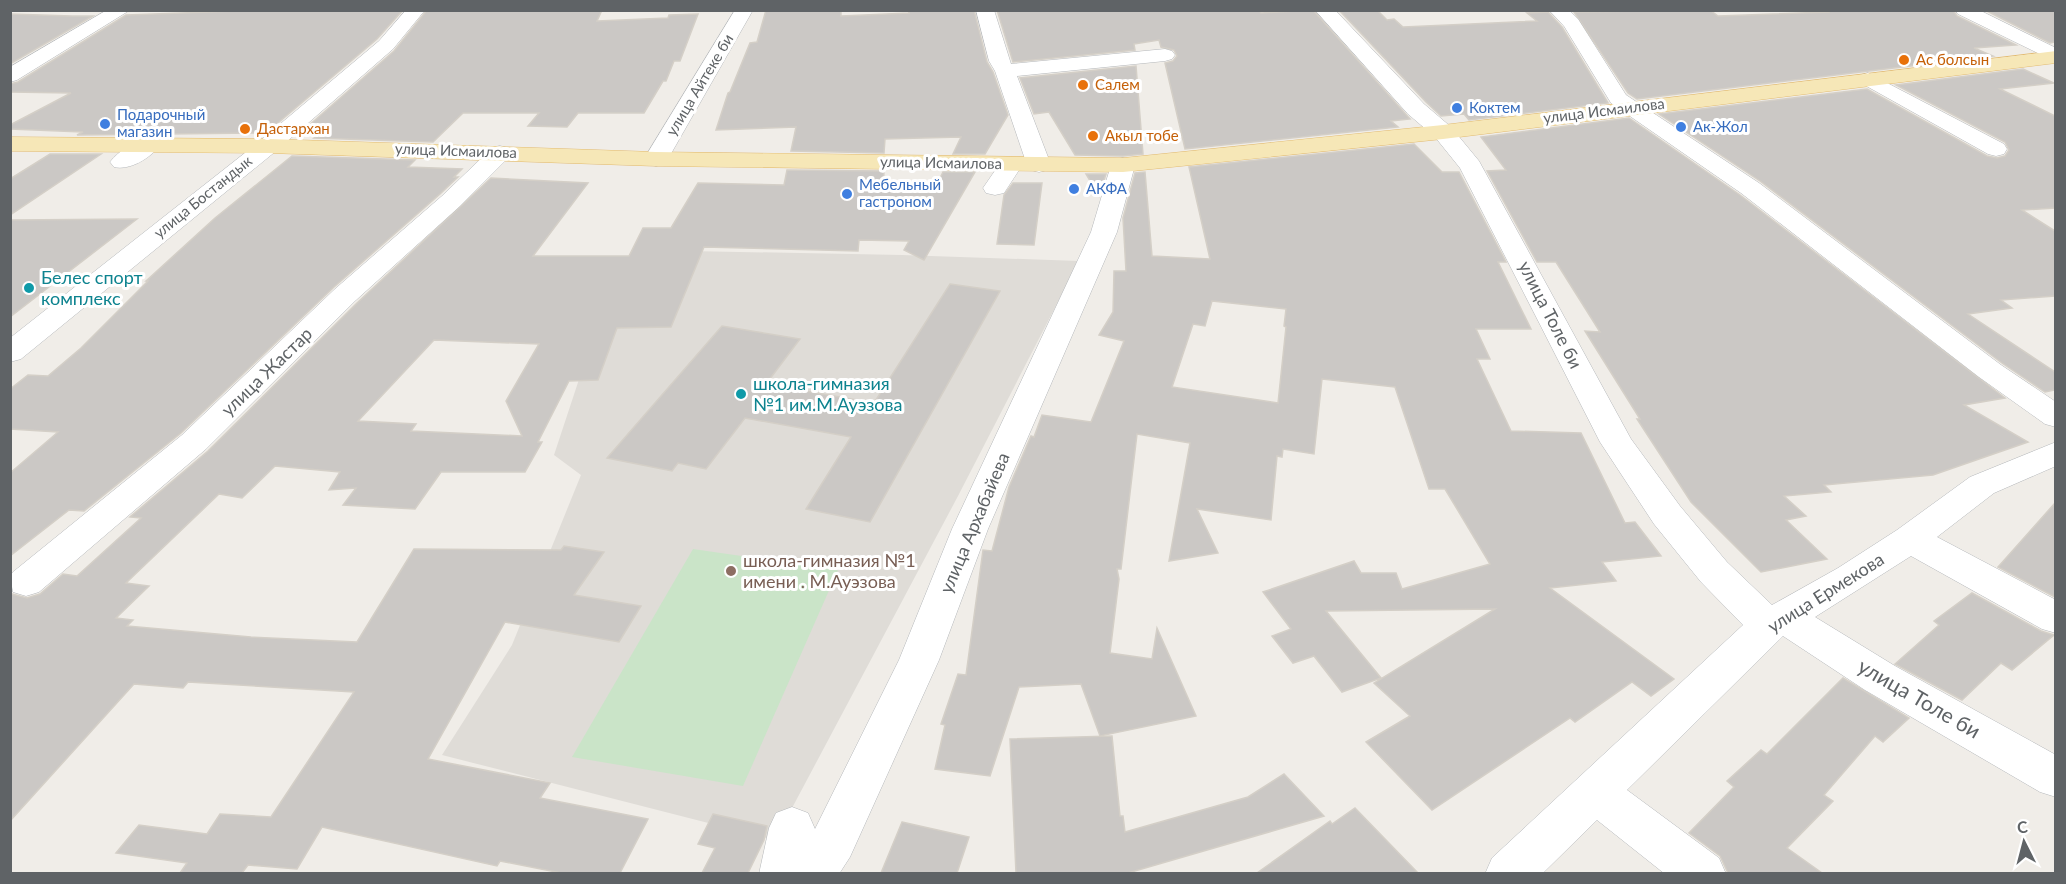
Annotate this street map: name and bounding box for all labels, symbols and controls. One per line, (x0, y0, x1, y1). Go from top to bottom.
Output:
street label: улица Айтеке би (662, 30, 737, 139)
place label: Ас болсын (1916, 50, 1989, 68)
marker: Ас болсын (1897, 53, 1911, 67)
place label: Салем (1095, 75, 1140, 93)
marker: Салем (1076, 78, 1090, 92)
street label: улица Исмаилова (1542, 94, 1666, 126)
place label: Коктем (1469, 98, 1521, 116)
marker: Коктем (1450, 101, 1464, 115)
place label: Подарочный магазин (117, 105, 205, 140)
marker: Подарочный магазин (98, 117, 112, 131)
place label: Ак-Жол (1693, 117, 1748, 135)
place label: Дастархан (257, 119, 330, 137)
marker: Ак-Жол (1674, 120, 1688, 134)
marker: Дастархан (238, 122, 252, 136)
place label: Акыл тобе (1105, 126, 1179, 144)
marker: Акыл тобе (1086, 129, 1100, 143)
street label: улица Исмаилова (395, 139, 517, 161)
street label: улица Бостандык (150, 151, 255, 241)
street label: улица Исмаилова (880, 152, 1002, 172)
place label: Мебельный гастроном (859, 175, 941, 210)
place label: АКФА (1086, 179, 1128, 197)
marker: АКФА (1067, 182, 1081, 196)
marker: Мебельный гастроном (840, 187, 854, 201)
street label: улица Толе би (1514, 257, 1587, 372)
place label: Белес спорт комплекс (41, 266, 143, 309)
marker: Белес спорт комплекс (22, 281, 36, 295)
street label: улица Жастар (216, 322, 316, 420)
place label: школа-гимназия №1 им.М.Ауэзова (753, 372, 902, 415)
marker: школа-гимназия №1 им.М.Ауэзова (734, 387, 748, 401)
street label: улица Архабайева (935, 449, 1014, 596)
street label: улица Ермекова (1763, 548, 1888, 637)
place label: школа-гимназия №1 имени . М.Ауэзова (743, 549, 916, 592)
marker: школа-гимназия №1 имени . М.Ауэзова (724, 564, 738, 578)
street label: улица Толе би (1854, 653, 1985, 743)
north arrow (1994, 812, 2054, 872)
text: С (2016, 817, 2029, 837)

